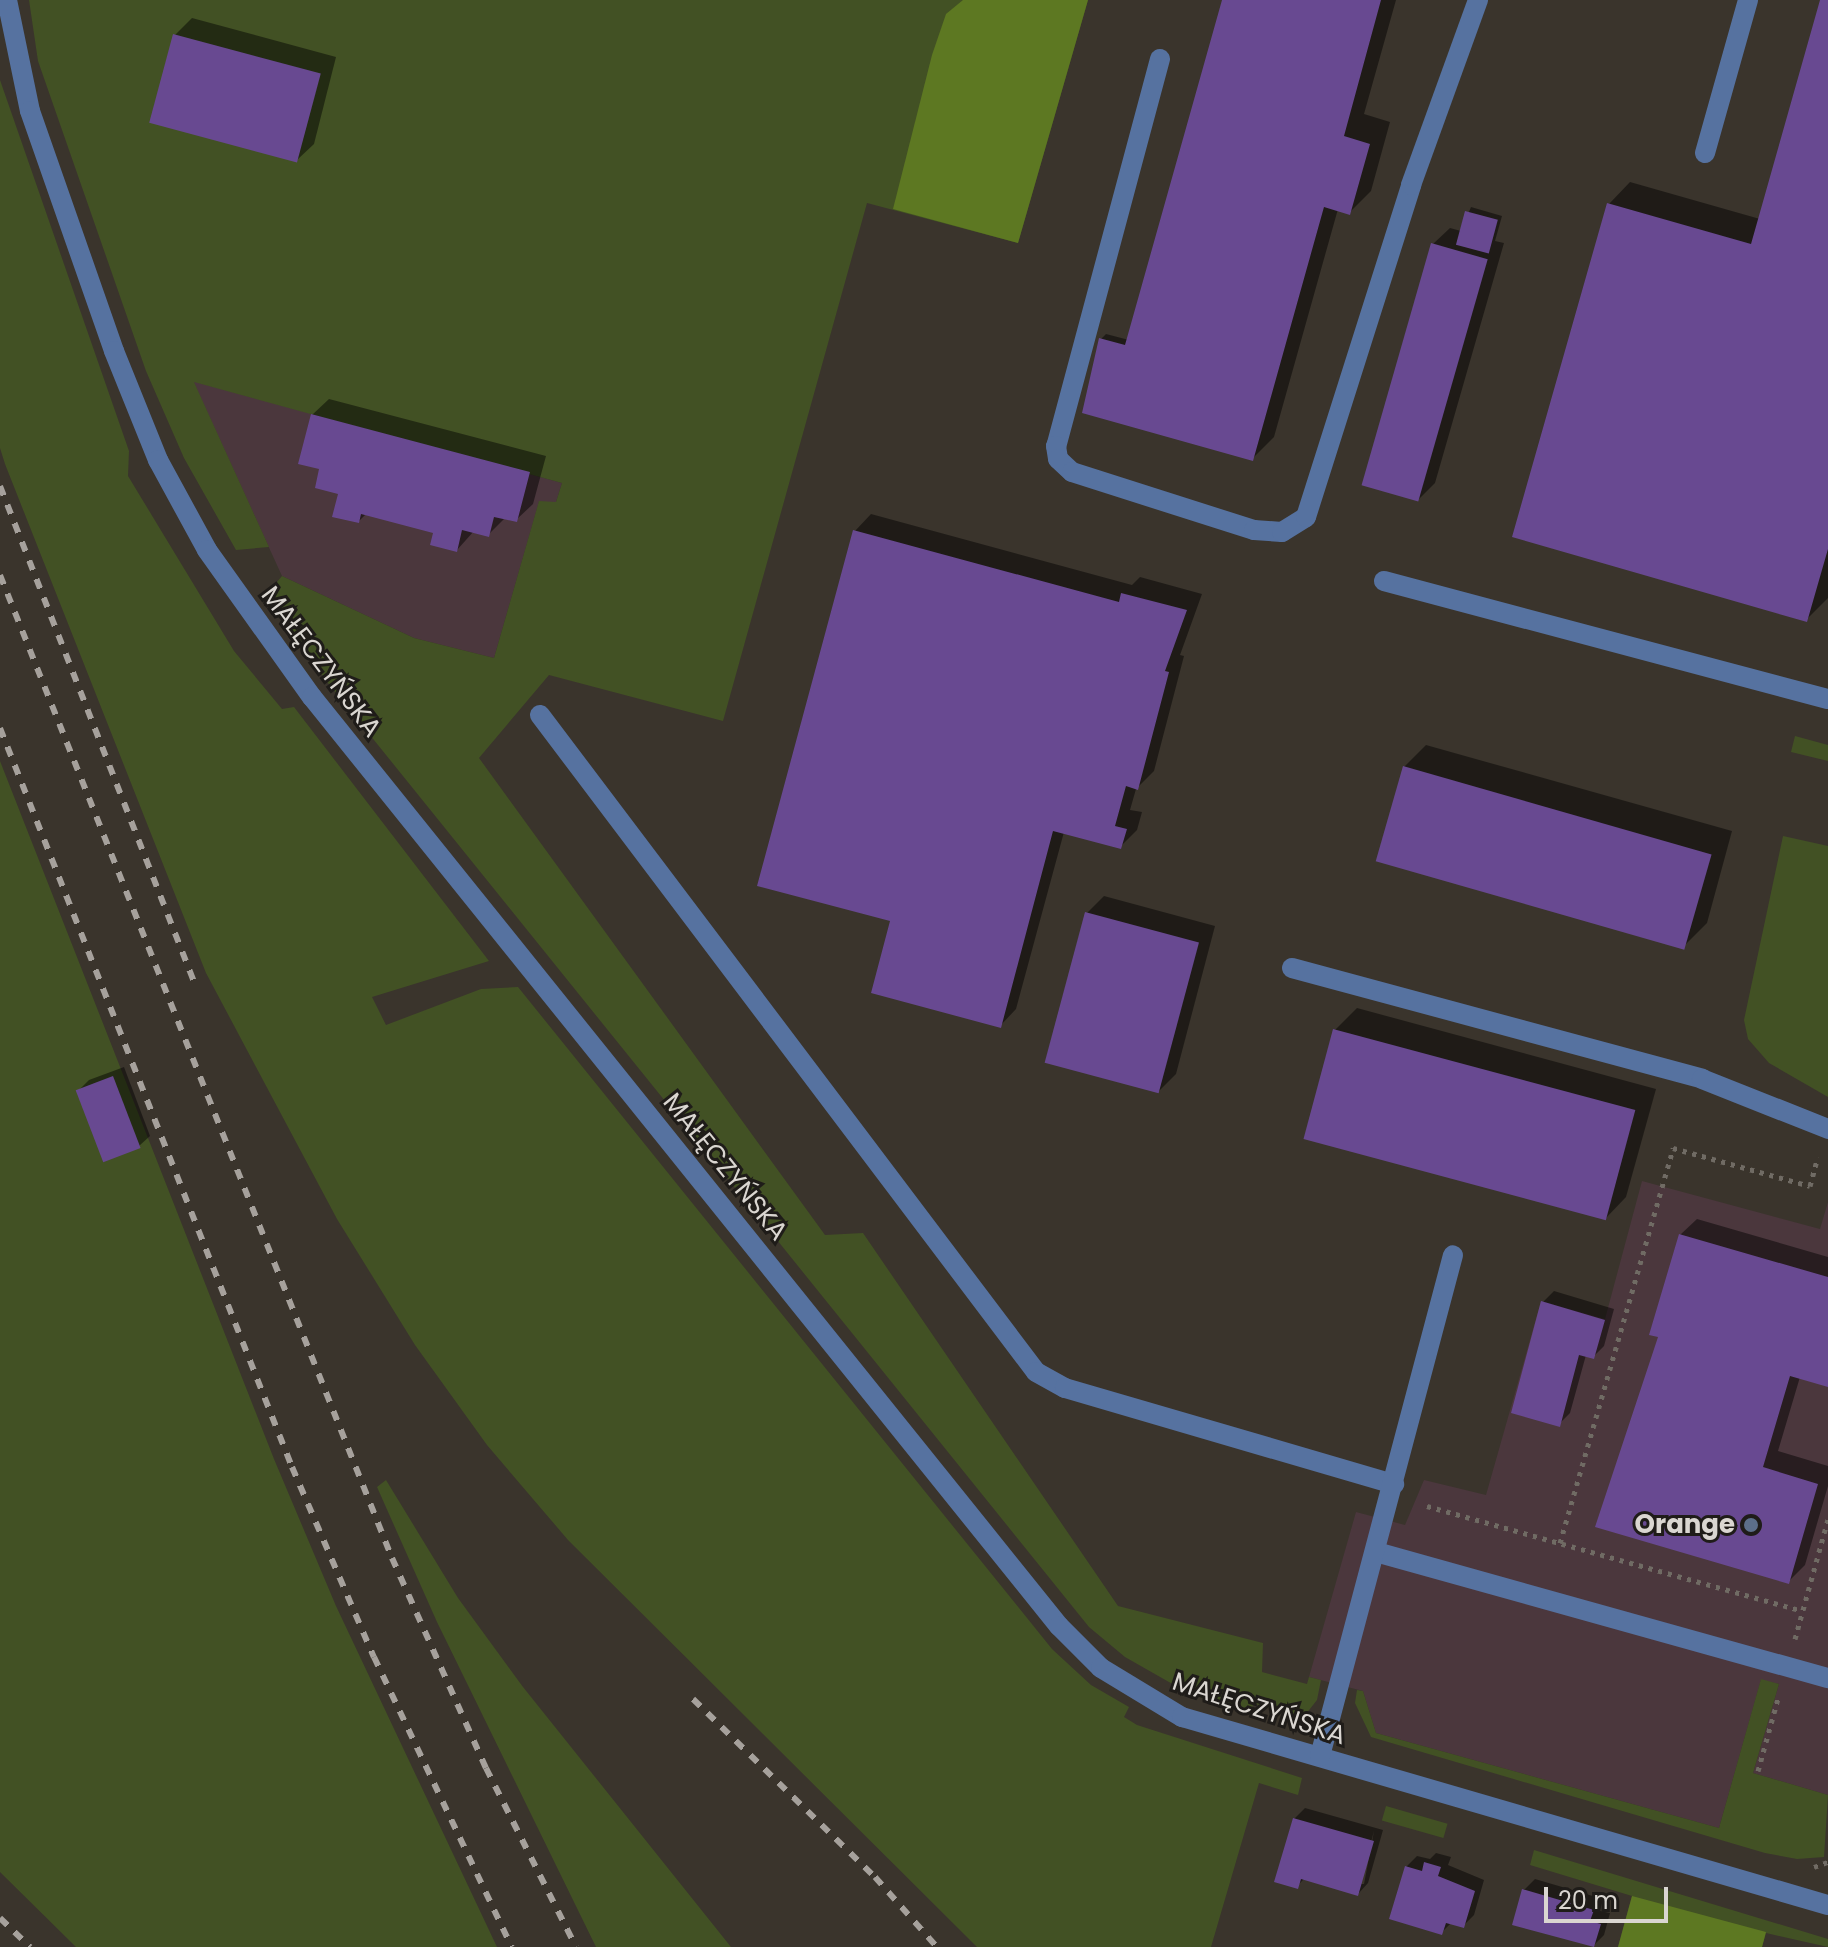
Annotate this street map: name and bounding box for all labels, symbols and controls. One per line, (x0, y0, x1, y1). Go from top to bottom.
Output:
street label: MAŁĘCZYŃSKA (254, 581, 388, 743)
street label: MAŁĘCZYŃSKA (656, 1087, 794, 1247)
place label: Orange (1635, 1509, 1735, 1541)
marker: Orange (1742, 1516, 1760, 1534)
street label: MAŁĘCZYŃSKA (1168, 1666, 1350, 1752)
scale bar (1548, 1871, 1672, 1921)
text: 20 m (1558, 1884, 1618, 1917)

